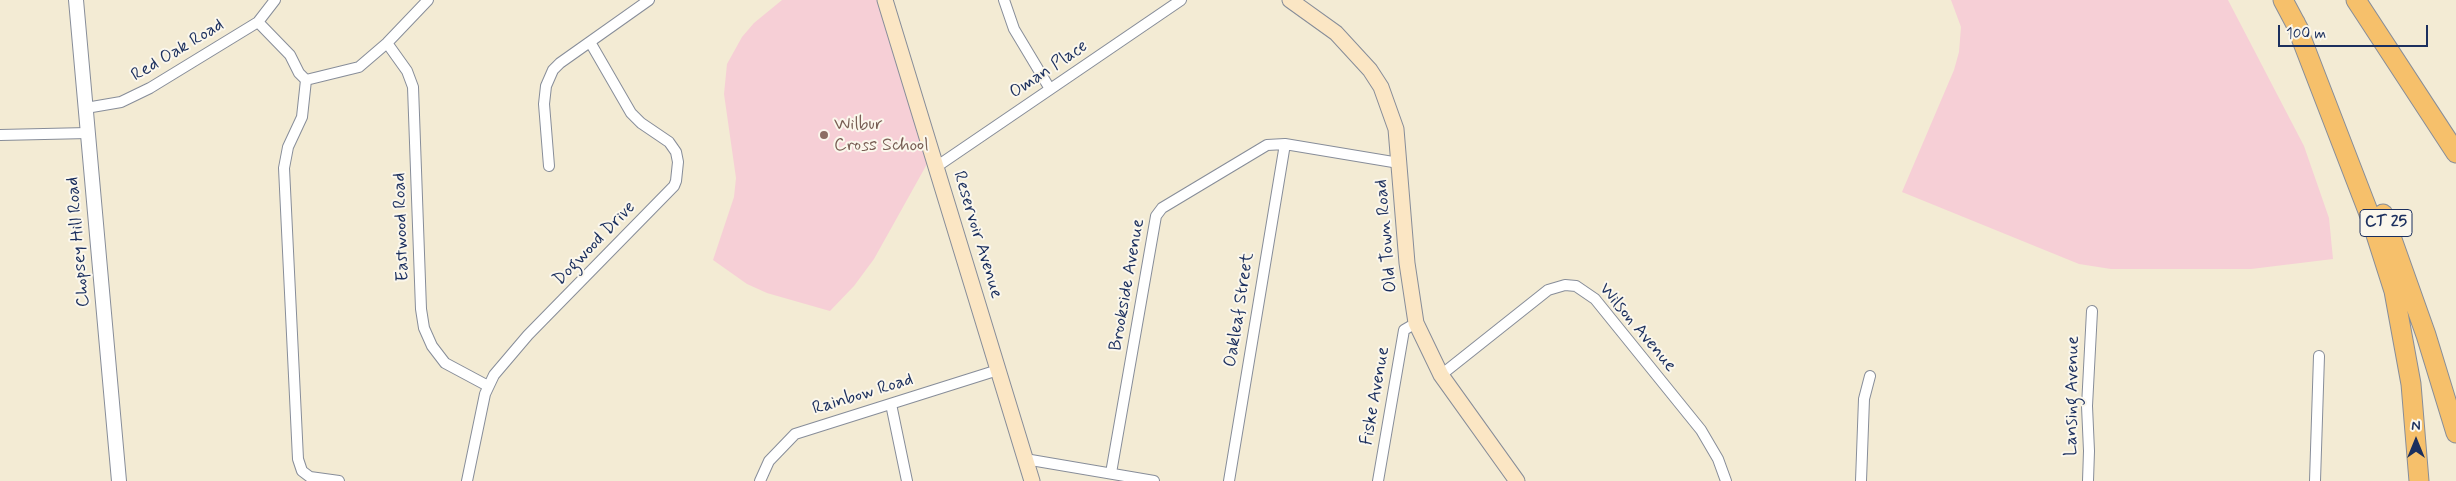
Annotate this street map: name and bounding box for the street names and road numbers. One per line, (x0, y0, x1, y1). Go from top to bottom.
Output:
street label: Red Oak Road (128, 15, 228, 87)
street label: Oman Place (1006, 36, 1092, 104)
street label: Reservoir Avenue (947, 169, 1007, 301)
street label: Eastwood Road (389, 172, 415, 282)
street label: Chopsey Hill Road (63, 176, 95, 308)
street label: Old Town Road (1371, 178, 1403, 294)
street label: Dogwood Drive (549, 197, 641, 291)
road number: CT 25 (2360, 210, 2412, 237)
street label: Brookside Avenue (1106, 217, 1150, 353)
street label: Oakleaf Street (1220, 251, 1260, 369)
street label: Wilson Avenue (1594, 279, 1680, 377)
street label: Lansing Avenue (2061, 336, 2085, 456)
street label: Fiske Avenue (1357, 345, 1395, 447)
street label: Rainbow Road (810, 369, 916, 421)

